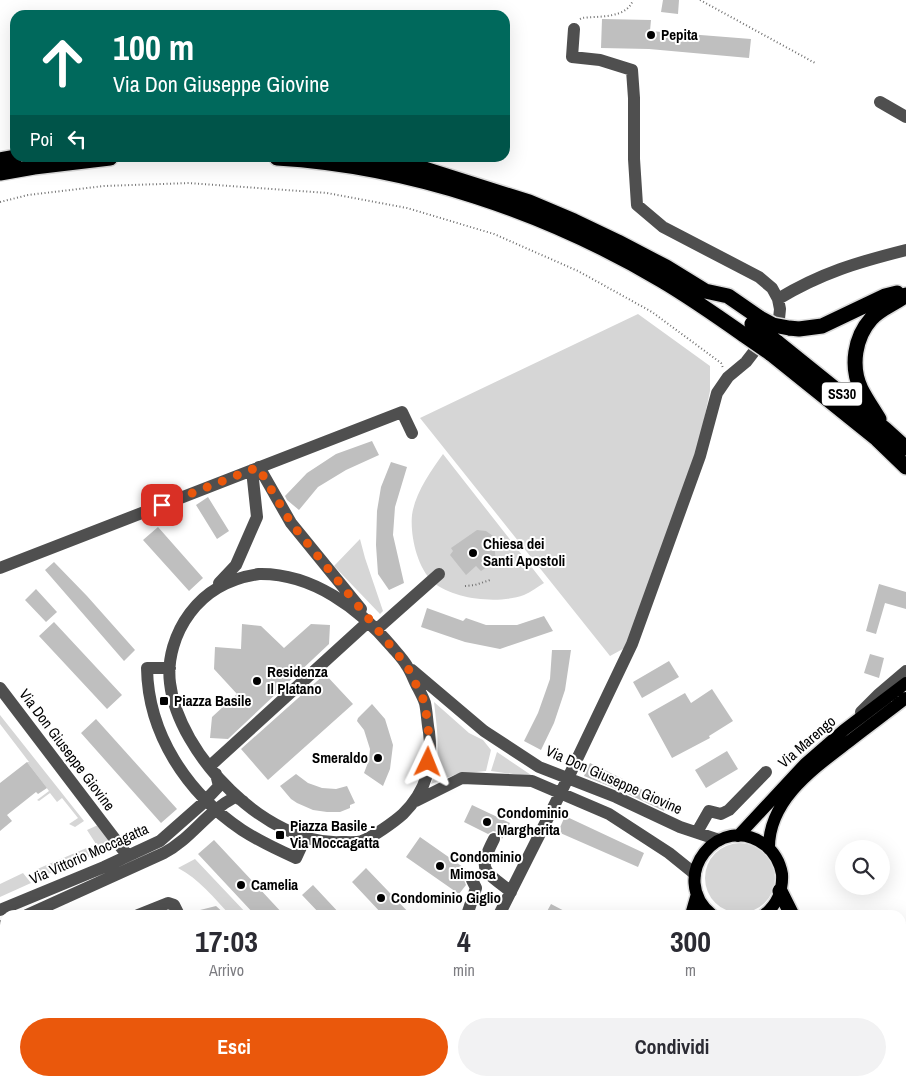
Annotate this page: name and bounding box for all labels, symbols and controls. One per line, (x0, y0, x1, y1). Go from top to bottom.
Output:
text: 100 m (113, 24, 194, 71)
place label: Pepita (661, 24, 698, 45)
marker: Pepita (645, 29, 657, 41)
icon: ahead (30, 30, 95, 95)
text: Via Don Giuseppe Giovine (113, 69, 329, 99)
icon: left (63, 125, 91, 153)
text: Poi (30, 126, 53, 152)
road number: SS30 (822, 382, 862, 406)
pin (141, 484, 183, 526)
icon: arrive (148, 491, 176, 519)
place label: Chiesa dei Santi Apostoli (483, 533, 565, 571)
marker: Chiesa dei Santi Apostoli (467, 547, 479, 559)
place label: Residenza Il Platano (267, 661, 328, 699)
marker: Residenza Il Platano (251, 675, 263, 687)
street label: Via Don Giuseppe Giovine (15, 684, 120, 815)
place label: Piazza Basile (174, 690, 251, 711)
marker: Piazza Basile (158, 695, 170, 707)
street label: Via Marengo (773, 711, 840, 773)
position arrow (401, 735, 453, 787)
street label: Via Don Giuseppe Giovine (543, 740, 686, 819)
place label: Smeraldo (312, 747, 368, 768)
marker: Smeraldo (372, 752, 384, 764)
place label: Condominio Margherita (497, 802, 569, 840)
place label: Piazza Basile - Via Moccagatta (290, 815, 380, 853)
marker: Condominio Margherita (481, 816, 493, 828)
street label: Via Vittorio Moccagatta (26, 818, 152, 889)
marker: Piazza Basile - Via Moccagatta (274, 829, 286, 841)
map controls (835, 840, 890, 895)
button: search (835, 840, 890, 895)
place label: Condominio Mimosa (450, 846, 522, 884)
marker: Condominio Mimosa (434, 860, 446, 872)
place label: Camelia (251, 874, 298, 895)
marker: Camelia (235, 879, 247, 891)
place label: Condominio Giglio (391, 887, 501, 908)
marker: Condominio Giglio (375, 892, 387, 904)
text: 17:03 (195, 921, 258, 961)
text: 4 (457, 921, 471, 961)
text: 300 (670, 921, 711, 961)
text: Arrivo (209, 959, 244, 981)
text: min (453, 959, 475, 981)
text: m (685, 959, 696, 981)
button: Esci (20, 1018, 448, 1076)
button: Condividi (458, 1018, 886, 1076)

